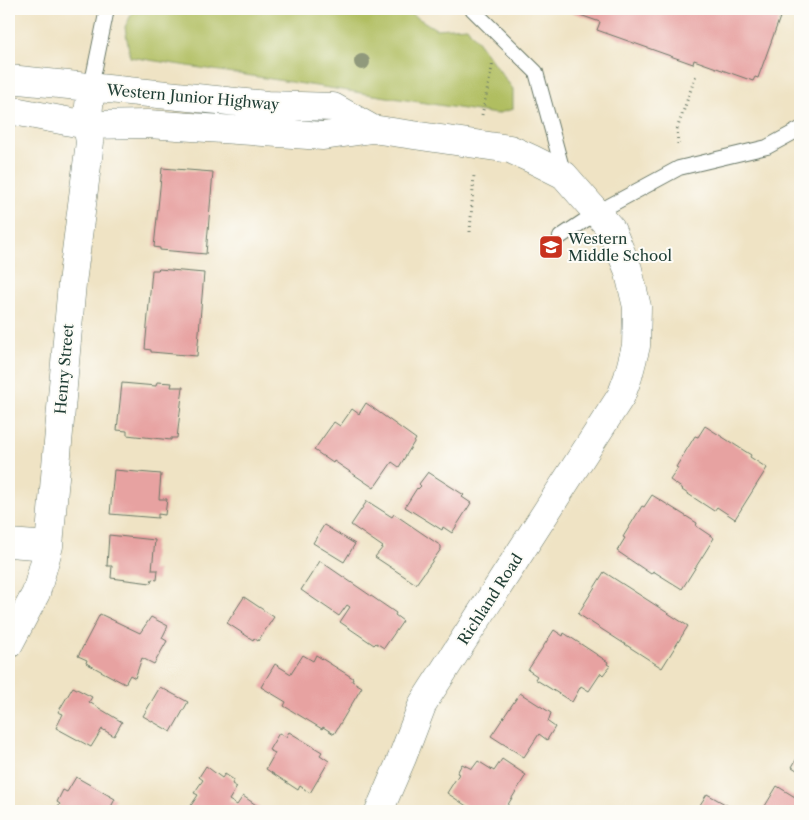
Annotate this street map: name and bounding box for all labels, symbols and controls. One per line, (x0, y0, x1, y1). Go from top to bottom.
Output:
street label: Western Junior Highway (105, 80, 281, 114)
place label: Western Middle School (567, 229, 672, 265)
school or university icon: Western Middle School (538, 234, 564, 260)
street label: Henry Street (51, 322, 77, 415)
street label: Richland Road (453, 550, 527, 648)

